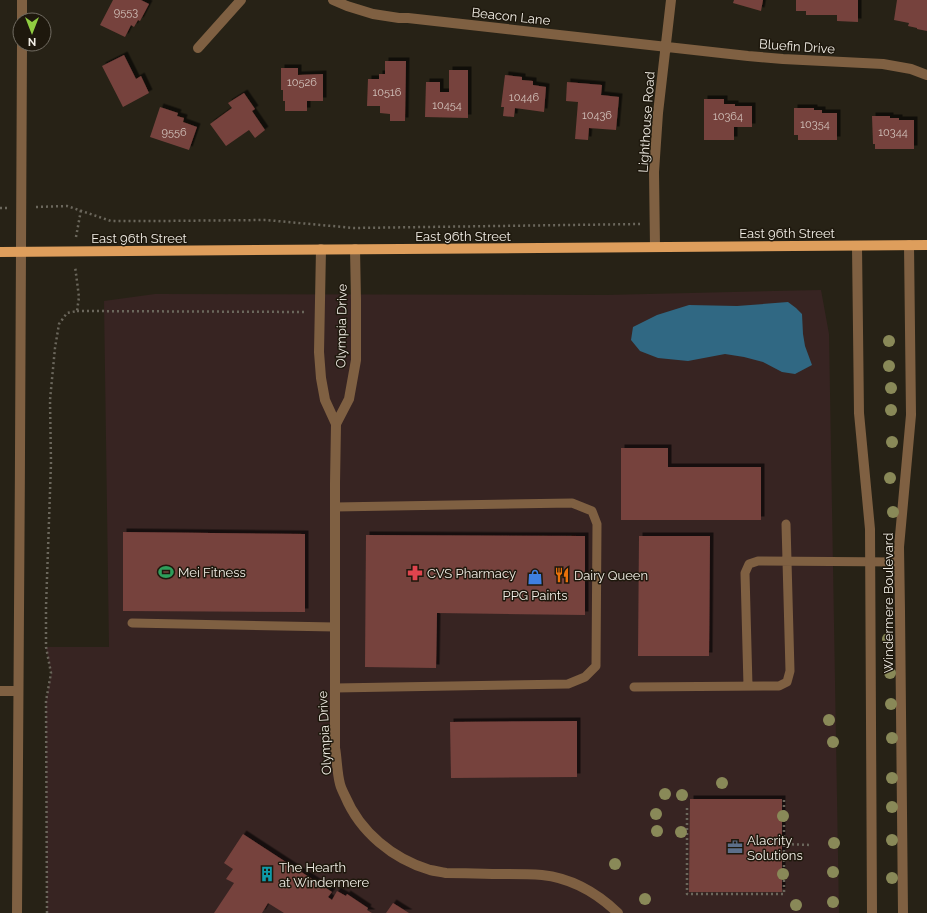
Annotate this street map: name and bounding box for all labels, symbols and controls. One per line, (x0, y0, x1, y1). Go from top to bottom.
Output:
street label: Beacon Lane (471, 5, 551, 28)
house number: 9553 (114, 6, 138, 19)
north arrow (12, 12, 52, 52)
text: N (28, 35, 36, 48)
street label: Bluefin Drive (759, 36, 836, 57)
street label: Lighthouse Road (635, 71, 658, 173)
house number: 10526 (287, 76, 317, 89)
house number: 10516 (373, 86, 402, 99)
house number: 10446 (509, 91, 539, 104)
house number: 10454 (432, 99, 462, 112)
house number: 10436 (582, 109, 612, 122)
house number: 10364 (713, 110, 743, 123)
house number: 10354 (800, 118, 830, 131)
house number: 9556 (161, 126, 187, 139)
house number: 10344 (878, 126, 908, 139)
street label: East 96th Street (739, 226, 835, 241)
street label: East 96th Street (415, 229, 511, 244)
street label: East 96th Street (91, 231, 187, 246)
street label: Olympia Drive (333, 283, 350, 368)
street label: Windermere Boulevard (881, 533, 896, 673)
sports icon: Mei Fitness (157, 563, 175, 581)
pharmacy icon: CVS Pharmacy (406, 564, 424, 582)
place label: Mei Fitness (178, 565, 246, 580)
place label: CVS Pharmacy (427, 566, 516, 581)
restaurant icon: Dairy Queen (553, 566, 571, 584)
shop icon: PPG Paints (526, 568, 544, 586)
place label: Dairy Queen (574, 568, 648, 583)
place label: PPG Paints (503, 588, 567, 603)
street label: Olympia Drive (315, 690, 334, 775)
place label: Alacrity Solutions (747, 833, 803, 863)
office icon: Alacrity Solutions (726, 838, 744, 856)
place label: The Hearth at Windermere (279, 860, 369, 890)
building icon: The Hearth at Windermere (258, 865, 276, 883)

